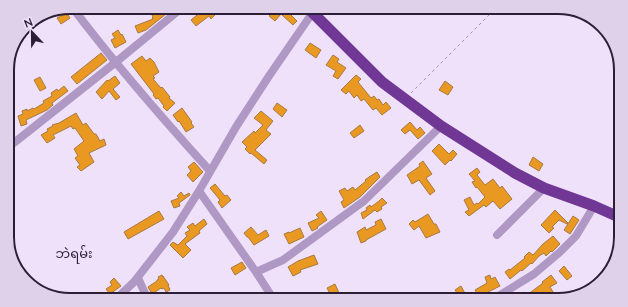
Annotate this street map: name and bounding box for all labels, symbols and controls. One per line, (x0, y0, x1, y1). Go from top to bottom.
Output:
north arrow (12, 12, 52, 52)
text: N (22, 15, 35, 32)
district label: ဘဲရမ်း (56, 245, 92, 264)

